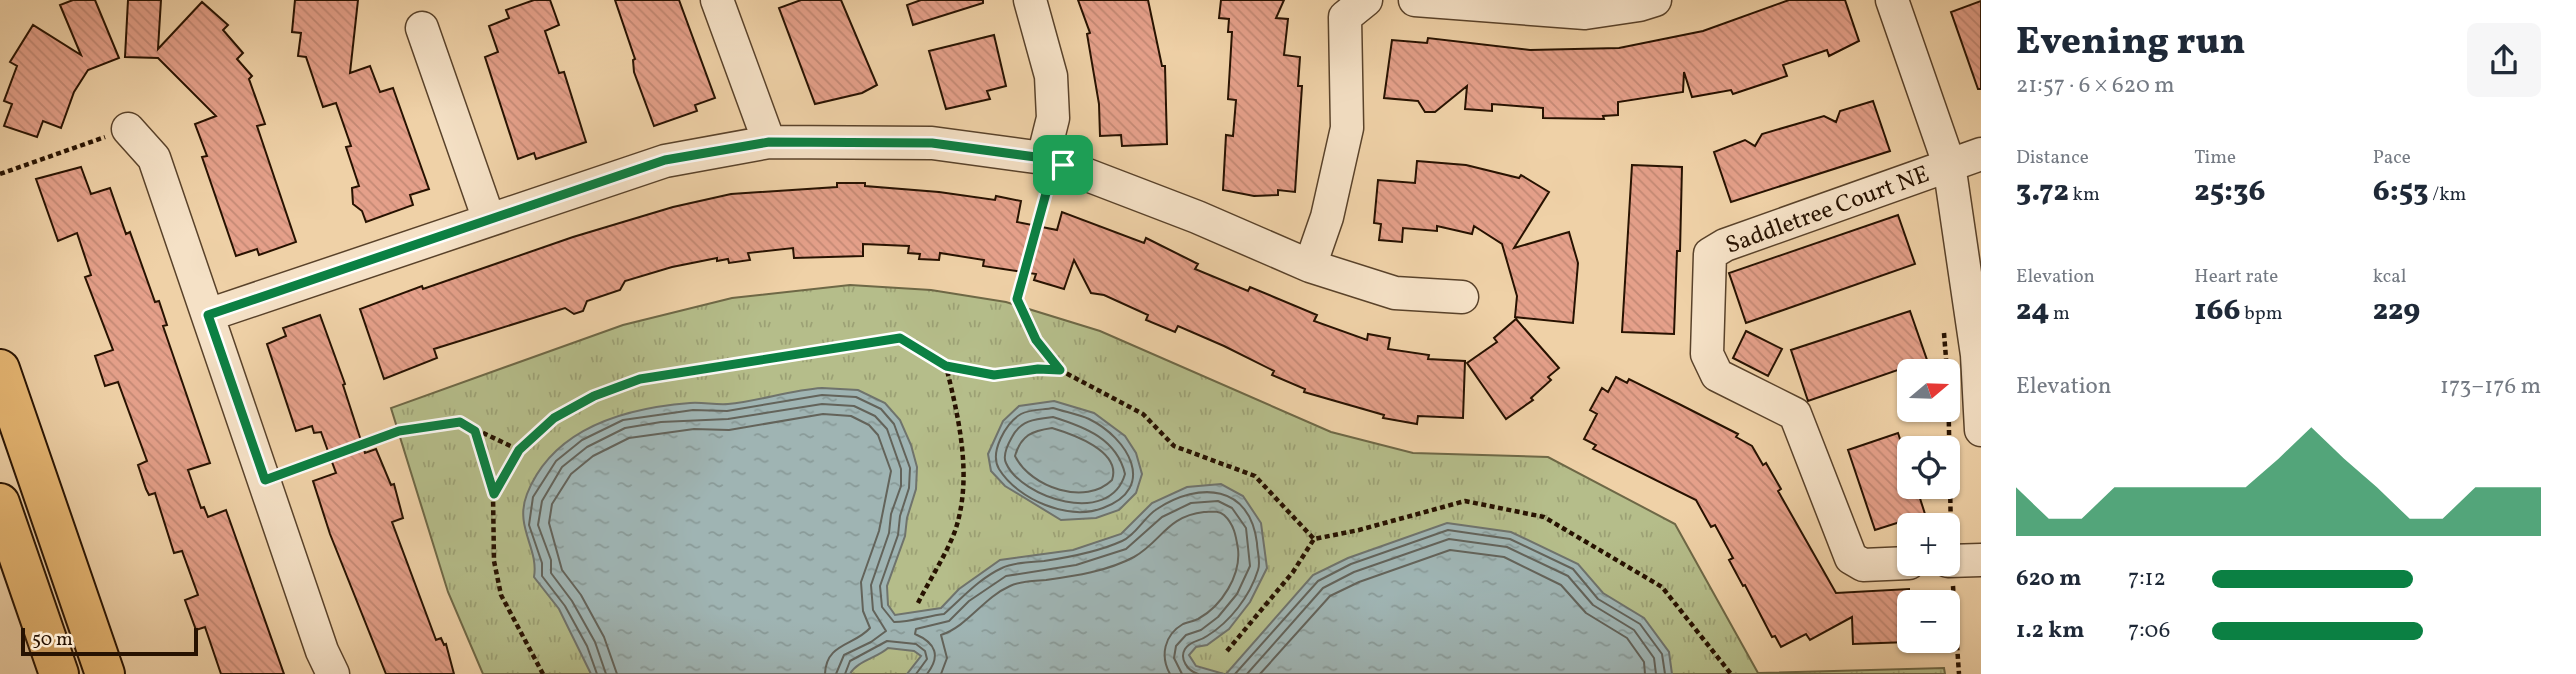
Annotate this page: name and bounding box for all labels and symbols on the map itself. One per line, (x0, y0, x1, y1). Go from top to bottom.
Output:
pin (1033, 135, 1093, 195)
street label: Saddletree Court NE (1721, 158, 1934, 264)
north arrow (1897, 359, 1960, 422)
scale bar (21, 625, 198, 657)

